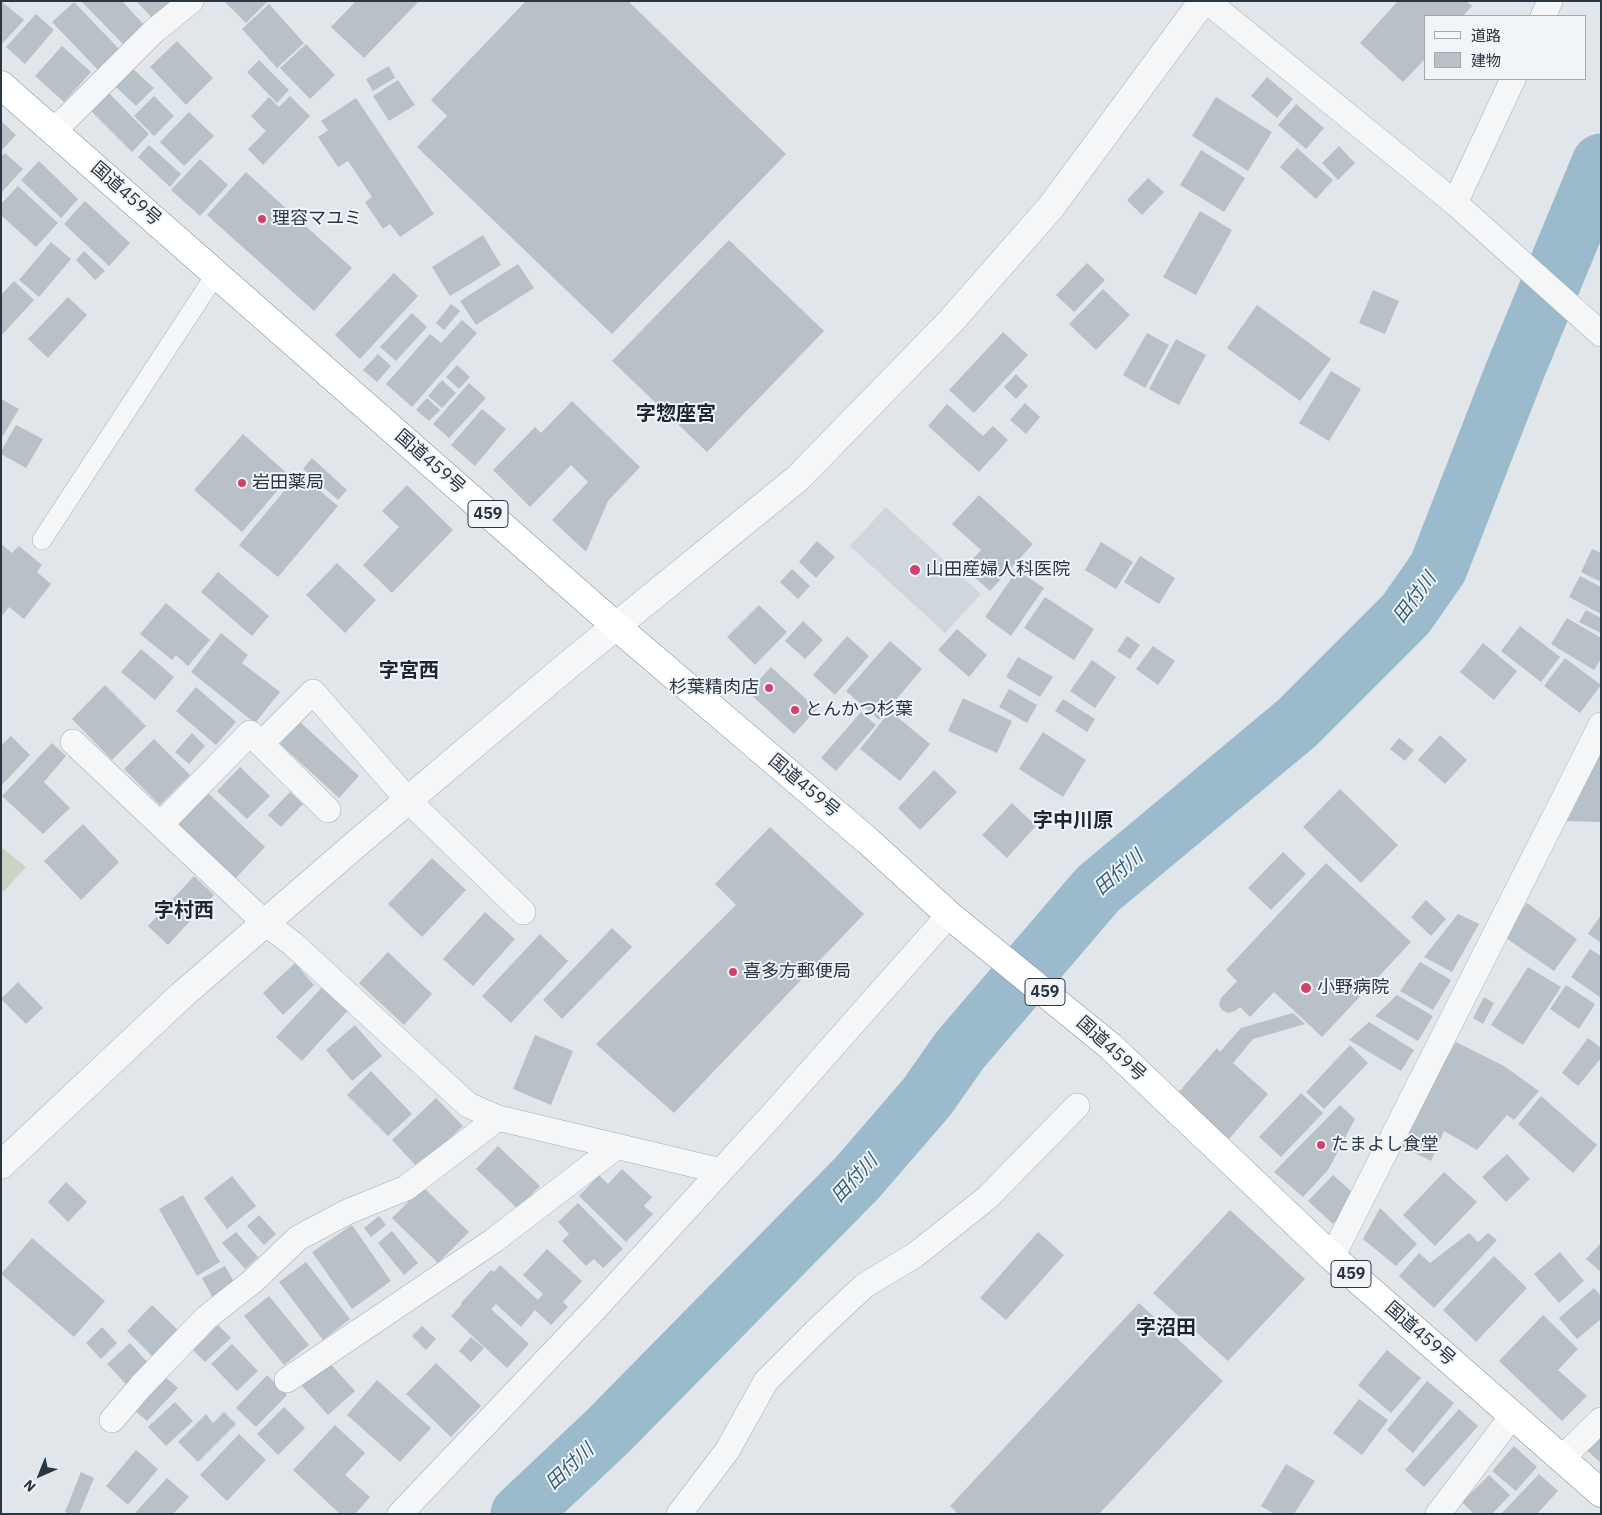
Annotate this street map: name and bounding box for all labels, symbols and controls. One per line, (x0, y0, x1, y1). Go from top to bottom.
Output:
legend (1424, 15, 1587, 80)
text: 道路 (1471, 26, 1501, 45)
text: 建物 (1471, 51, 1501, 70)
street label: 国道459号 (86, 158, 166, 230)
place label: 理容マユミ (272, 208, 362, 230)
marker: 理容マユミ (256, 213, 268, 225)
district label: 字惣座宮 (636, 402, 716, 426)
street label: 国道459号 (390, 426, 470, 498)
place label: 岩田薬局 (252, 472, 324, 494)
marker: 岩田薬局 (236, 477, 248, 489)
road number: 459 (468, 500, 508, 528)
place label: 山田産婦人科医院 (926, 559, 1070, 581)
marker: 山田産婦人科医院 (908, 563, 922, 577)
water label: 田付川 (1389, 568, 1441, 628)
district label: 字宮西 (379, 659, 439, 683)
place label: 杉葉精肉店 (669, 677, 759, 699)
marker: 杉葉精肉店 (763, 682, 775, 694)
place label: とんかつ杉葉 (805, 699, 913, 721)
marker: とんかつ杉葉 (789, 704, 801, 716)
street label: 国道459号 (764, 750, 844, 822)
district label: 字中川原 (1033, 809, 1113, 833)
water label: 田付川 (1090, 846, 1148, 900)
district label: 字村西 (154, 899, 214, 923)
place label: 喜多方郵便局 (743, 961, 851, 983)
marker: 喜多方郵便局 (727, 966, 739, 978)
place label: 小野病院 (1317, 977, 1389, 999)
road number: 459 (1025, 979, 1065, 1006)
marker: 小野病院 (1299, 981, 1313, 995)
street label: 国道459号 (1072, 1012, 1150, 1086)
place label: たまよし食堂 (1331, 1134, 1439, 1156)
marker: たまよし食堂 (1315, 1139, 1327, 1151)
water label: 田付川 (827, 1150, 883, 1208)
road number: 459 (1331, 1260, 1371, 1288)
street label: 国道459号 (1380, 1298, 1460, 1370)
district label: 字沼田 (1136, 1316, 1196, 1340)
water label: 田付川 (541, 1439, 599, 1495)
north arrow (15, 1450, 65, 1500)
text: N (20, 1476, 39, 1496)

